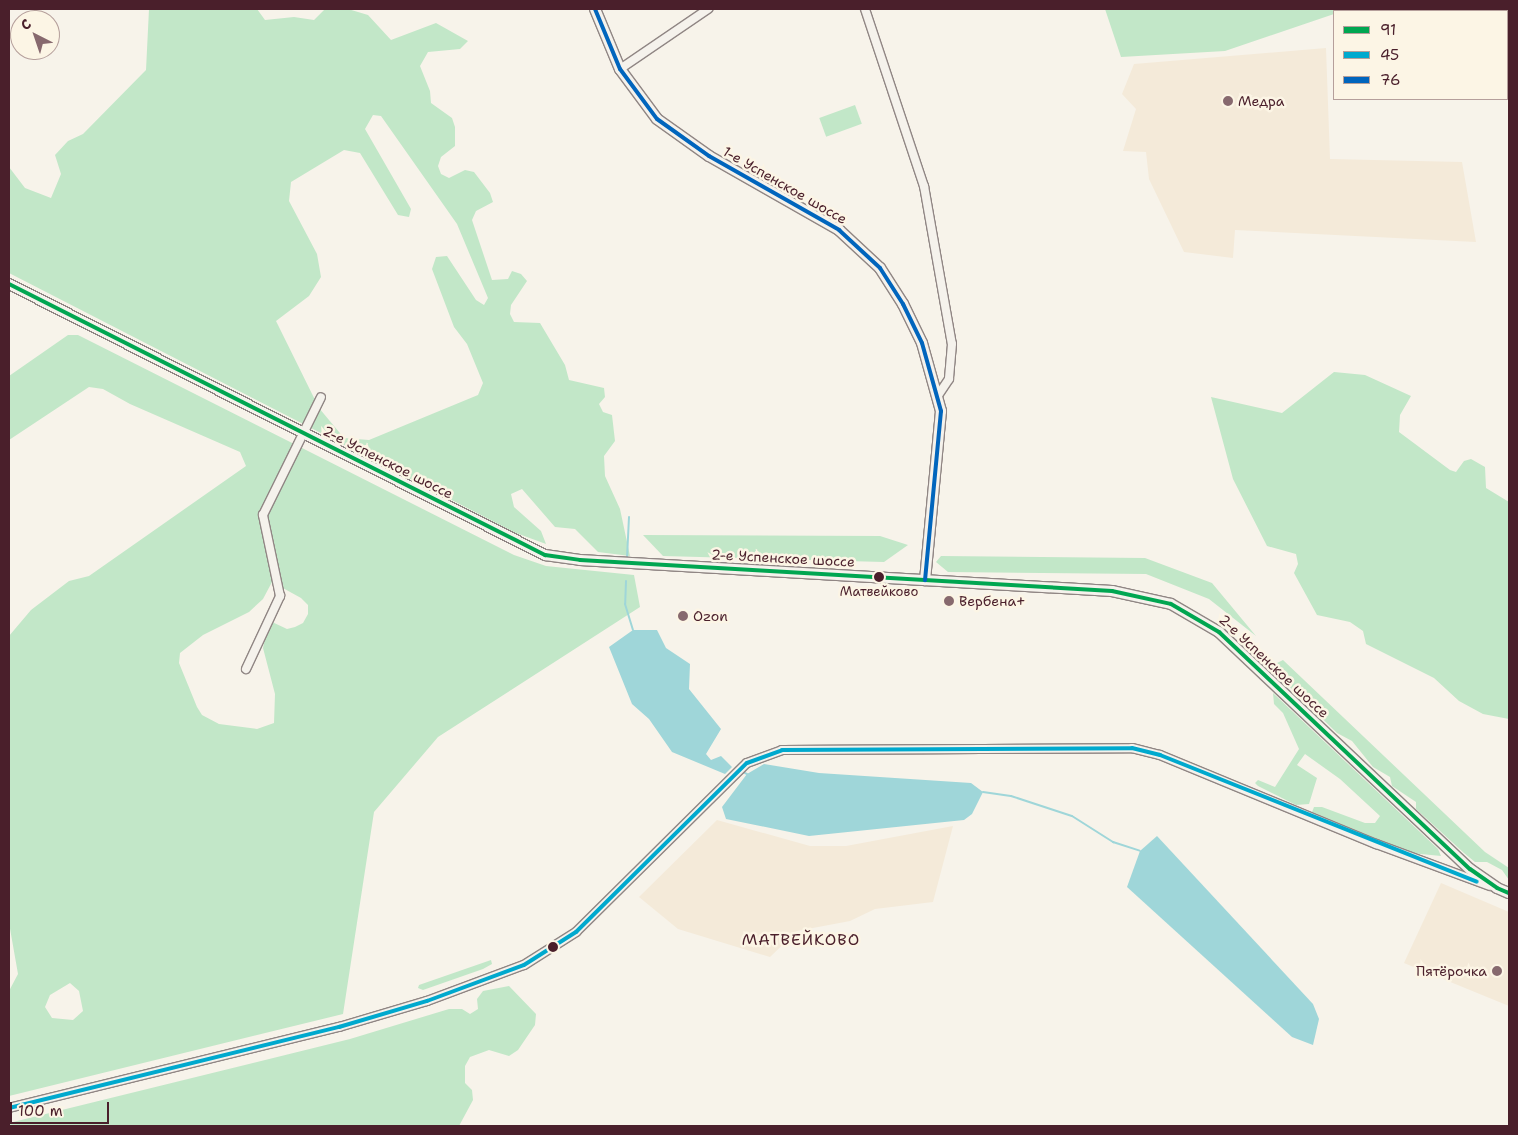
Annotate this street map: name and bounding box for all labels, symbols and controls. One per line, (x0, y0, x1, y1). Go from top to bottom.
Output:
north arrow (10, 10, 60, 60)
legend (1333, 10, 1508, 100)
text: С (17, 15, 35, 34)
text: 91 (1380, 20, 1396, 40)
text: 45 (1380, 45, 1399, 65)
text: 76 (1380, 70, 1400, 90)
place label: Медра (1238, 93, 1285, 109)
marker: Медра (1222, 95, 1234, 107)
street label: 1-е Успенское шоссе (720, 143, 850, 227)
street label: 2-е Успенское шоссе (320, 422, 456, 502)
street label: 2-е Успенское шоссе (711, 546, 855, 570)
marker: Матвейково (874, 572, 884, 582)
place label: Матвейково (840, 584, 918, 600)
place label: Вербена+ (959, 593, 1026, 609)
marker: Вербена+ (943, 595, 955, 607)
place label: Ozon (693, 608, 728, 624)
marker: Ozon (677, 610, 689, 622)
street label: 2-е Успенское шоссе (1216, 611, 1332, 721)
district label: МАТВЕЙКОВО (741, 930, 861, 950)
unlabelled marker (548, 942, 558, 952)
place label: Пятёрочка (1416, 963, 1487, 979)
marker: Пятёрочка (1491, 965, 1503, 977)
scale bar (12, 1092, 111, 1124)
text: 100 m (18, 1101, 63, 1121)

